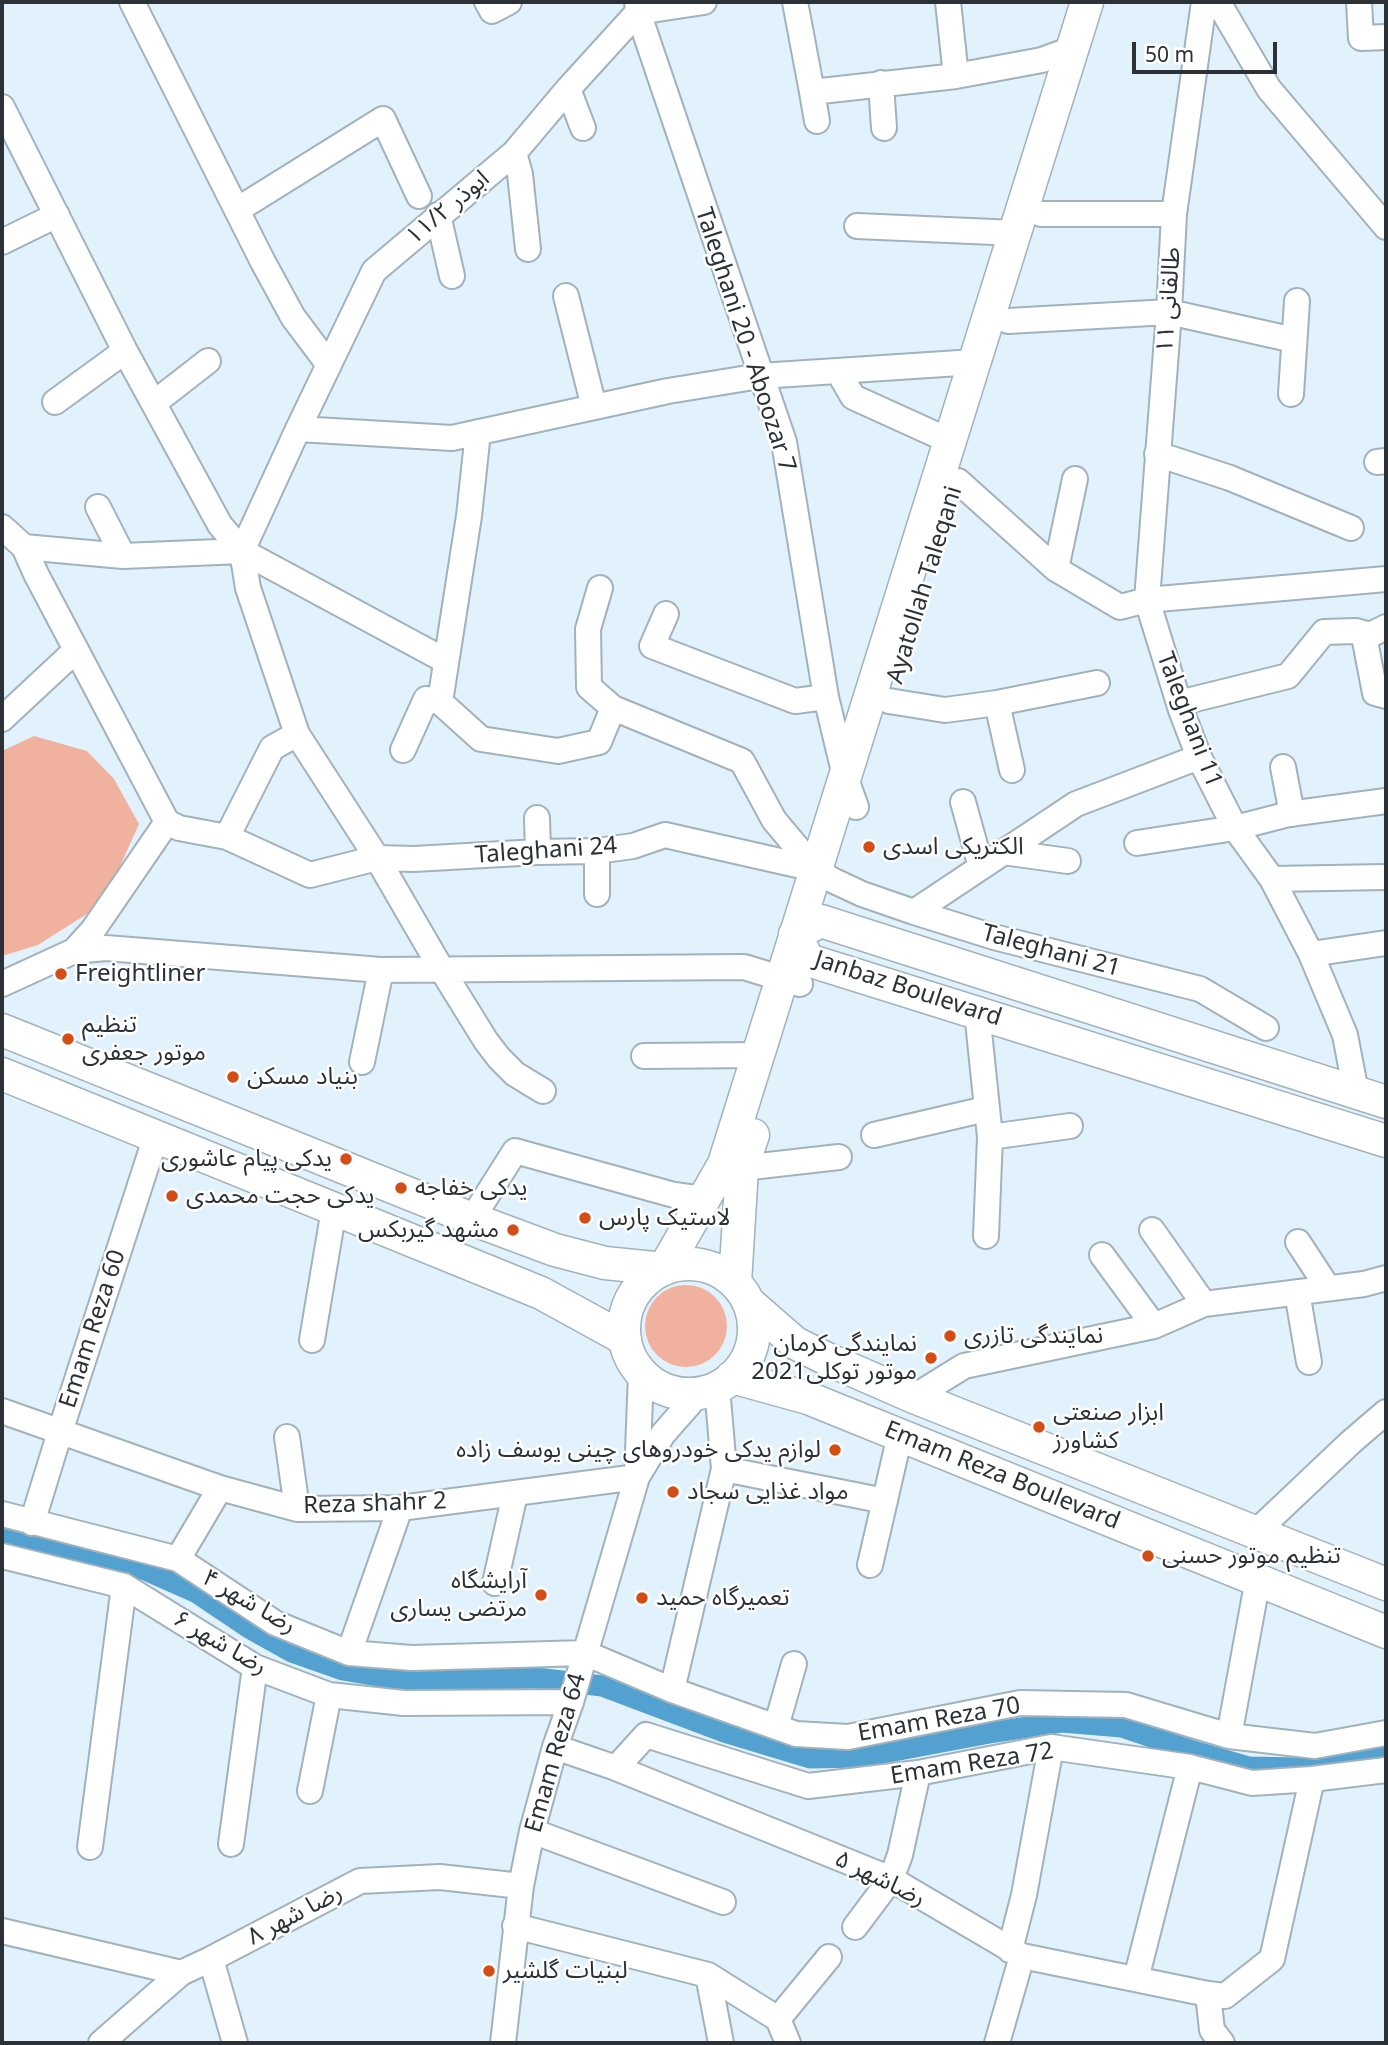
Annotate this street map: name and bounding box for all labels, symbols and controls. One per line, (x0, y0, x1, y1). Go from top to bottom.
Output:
scale bar (1136, 28, 1281, 72)
text: 50 m (1145, 40, 1194, 68)
street label: ابوذر ۱۱/۲ (400, 165, 496, 251)
street label: Taleghani 20 - Aboozar 7 (689, 204, 801, 476)
street label: طالقانی ۱۱ (1151, 246, 1187, 354)
street label: Ayatollah Taleqani (881, 483, 969, 687)
street label: Taleghani 11 (1150, 648, 1228, 792)
street label: Taleghani 24 (474, 832, 618, 870)
place label: الکتریکی اسدی (883, 833, 1024, 861)
marker: الکتریکی اسدی (861, 839, 877, 855)
street label: Taleghani 21 (979, 919, 1123, 983)
street label: Janbaz Boulevard (811, 945, 1005, 1033)
place label: Freightliner (75, 960, 206, 988)
marker: Freightliner (53, 966, 69, 982)
place label: تنظیم موتور جعفری (82, 1011, 206, 1067)
marker: تنظیم موتور جعفری (60, 1031, 76, 1047)
place label: بنیاد مسکن (247, 1063, 358, 1091)
marker: بنیاد مسکن (225, 1069, 241, 1085)
place label: یدکی پیام عاشوری (161, 1145, 332, 1173)
marker: یدکی پیام عاشوری (338, 1151, 354, 1167)
place label: یدکی خفاجه (415, 1174, 528, 1202)
marker: یدکی خفاجه (393, 1180, 409, 1196)
place label: یدکی حجت محمدی (186, 1182, 374, 1210)
marker: یدکی حجت محمدی (164, 1188, 180, 1204)
place label: لاستیک پارس (599, 1204, 731, 1232)
marker: لاستیک پارس (577, 1210, 593, 1226)
place label: مشهد گیربکس (358, 1216, 499, 1244)
marker: مشهد گیربکس (505, 1222, 521, 1238)
street label: Emam Reza 60 (54, 1246, 132, 1412)
place label: نمایندگی تازری (964, 1322, 1103, 1350)
marker: نمایندگی تازری (942, 1328, 958, 1344)
place label: نمایندگی کرمان موتور توکلی2021 (751, 1330, 917, 1386)
marker: نمایندگی کرمان موتور توکلی2021 (923, 1350, 939, 1366)
place label: ابزار صنعتی کشاورز (1053, 1399, 1164, 1455)
street label: Emam Reza Boulevard (880, 1416, 1124, 1536)
marker: ابزار صنعتی کشاورز (1031, 1419, 1047, 1435)
place label: لوازم یدکی خودروهای چینی یوسف زاده (456, 1436, 821, 1464)
marker: لوازم یدکی خودروهای چینی یوسف زاده (827, 1442, 843, 1458)
place label: مواد غذایی سجاد (687, 1478, 848, 1506)
marker: مواد غذایی سجاد (665, 1484, 681, 1500)
street label: Reza shahr 2 (303, 1487, 447, 1521)
place label: تنظیم موتور حسنی (1162, 1542, 1341, 1570)
marker: تنظیم موتور حسنی (1140, 1548, 1156, 1564)
street label: رضا شهر ۴ (197, 1564, 301, 1640)
place label: آرایشگاه مرتضی یساری (390, 1567, 527, 1623)
place label: تعمیرگاه حمید (656, 1584, 790, 1612)
marker: آرایشگاه مرتضی یساری (533, 1587, 549, 1603)
marker: تعمیرگاه حمید (634, 1590, 650, 1606)
street label: رضا شهر ۶ (168, 1605, 272, 1681)
street label: Emam Reza 64 (519, 1670, 593, 1836)
street label: Emam Reza 70 (855, 1692, 1023, 1748)
street label: Emam Reza 72 (888, 1737, 1056, 1791)
street label: رضاشهر ۵ (830, 1845, 930, 1913)
street label: رضا شهر ۸ (243, 1878, 347, 1952)
place label: لبنیات گلشیر (503, 1957, 628, 1985)
marker: لبنیات گلشیر (481, 1963, 497, 1979)

